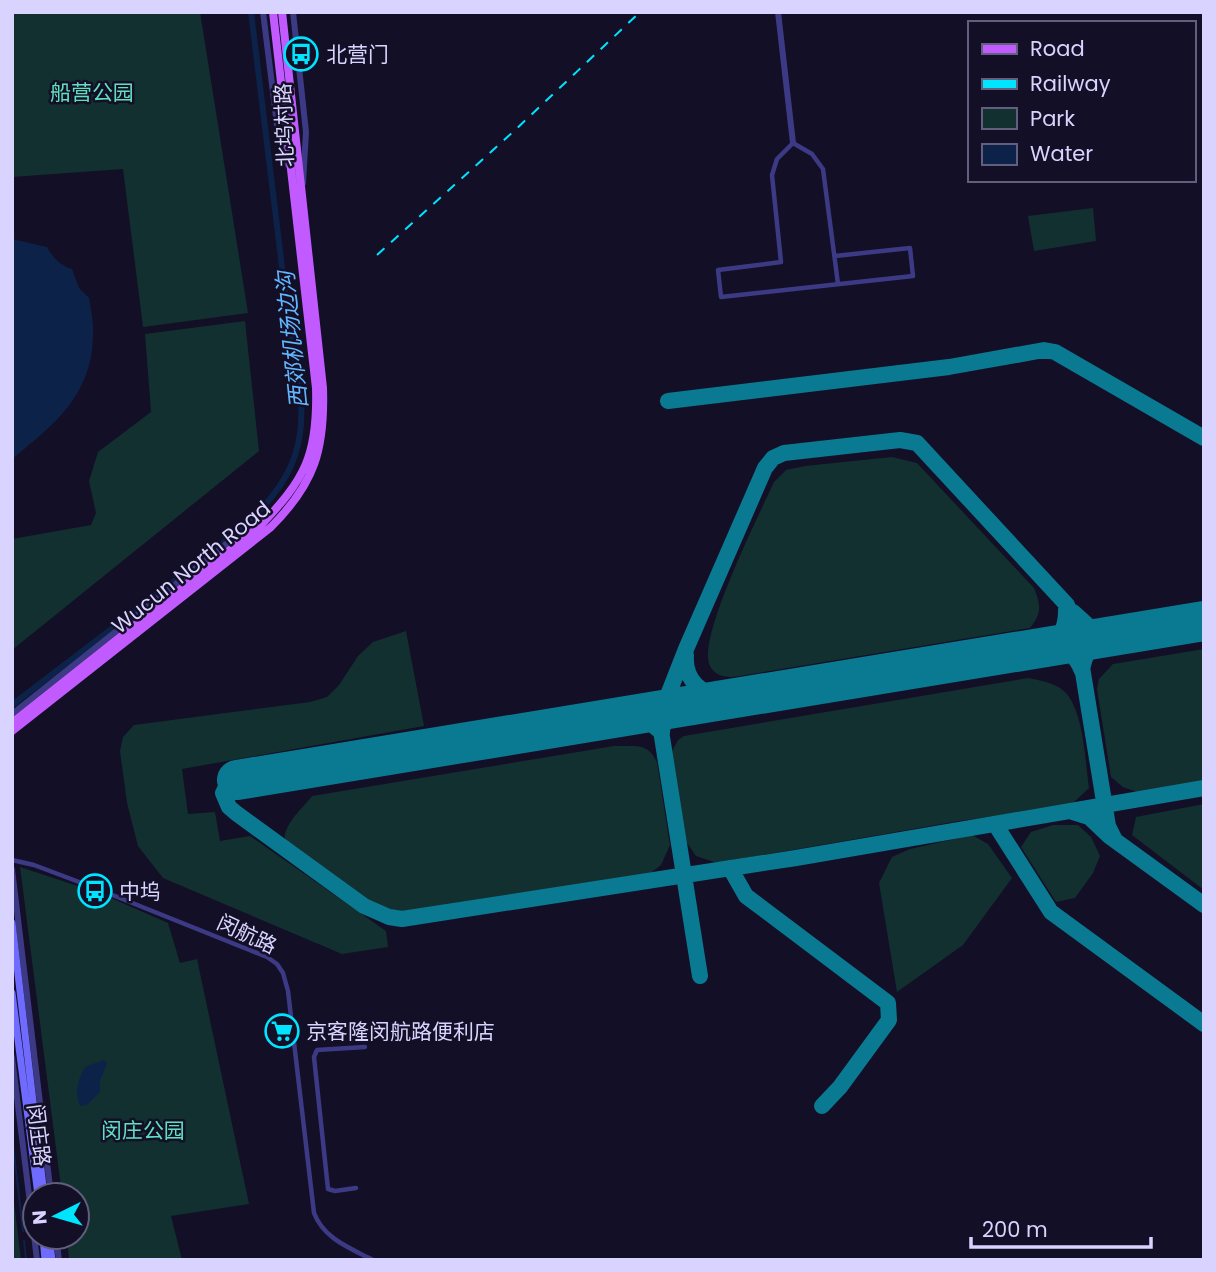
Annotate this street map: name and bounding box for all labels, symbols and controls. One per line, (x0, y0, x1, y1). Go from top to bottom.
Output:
legend (968, 21, 1195, 182)
text: Road (1030, 34, 1085, 63)
bus stop icon: 北营门 (282, 35, 320, 73)
place label: 北营门 (326, 40, 389, 69)
text: Railway (1030, 69, 1111, 98)
park label: 船营公园 (50, 78, 134, 107)
street label: 北坞村路 (268, 83, 300, 167)
text: Park (1030, 104, 1075, 133)
text: Water (1030, 139, 1093, 168)
water label: 西郊机场边沟 (269, 267, 315, 410)
street label: Wucun North Road (106, 494, 276, 640)
bus stop icon: 中坞 (76, 872, 114, 910)
place label: 中坞 (119, 877, 161, 906)
street label: 闵航路 (212, 908, 282, 960)
supermarket icon: 京客隆闵航路便利店 (263, 1012, 301, 1050)
place label: 京客隆闵航路便利店 (306, 1017, 495, 1046)
street label: 闵庄路 (21, 1102, 57, 1168)
park label: 闵庄公园 (101, 1116, 185, 1145)
north arrow (21, 1181, 91, 1251)
scale bar (971, 1206, 1151, 1250)
text: N (25, 1209, 54, 1226)
text: 200 m (982, 1215, 1048, 1244)

